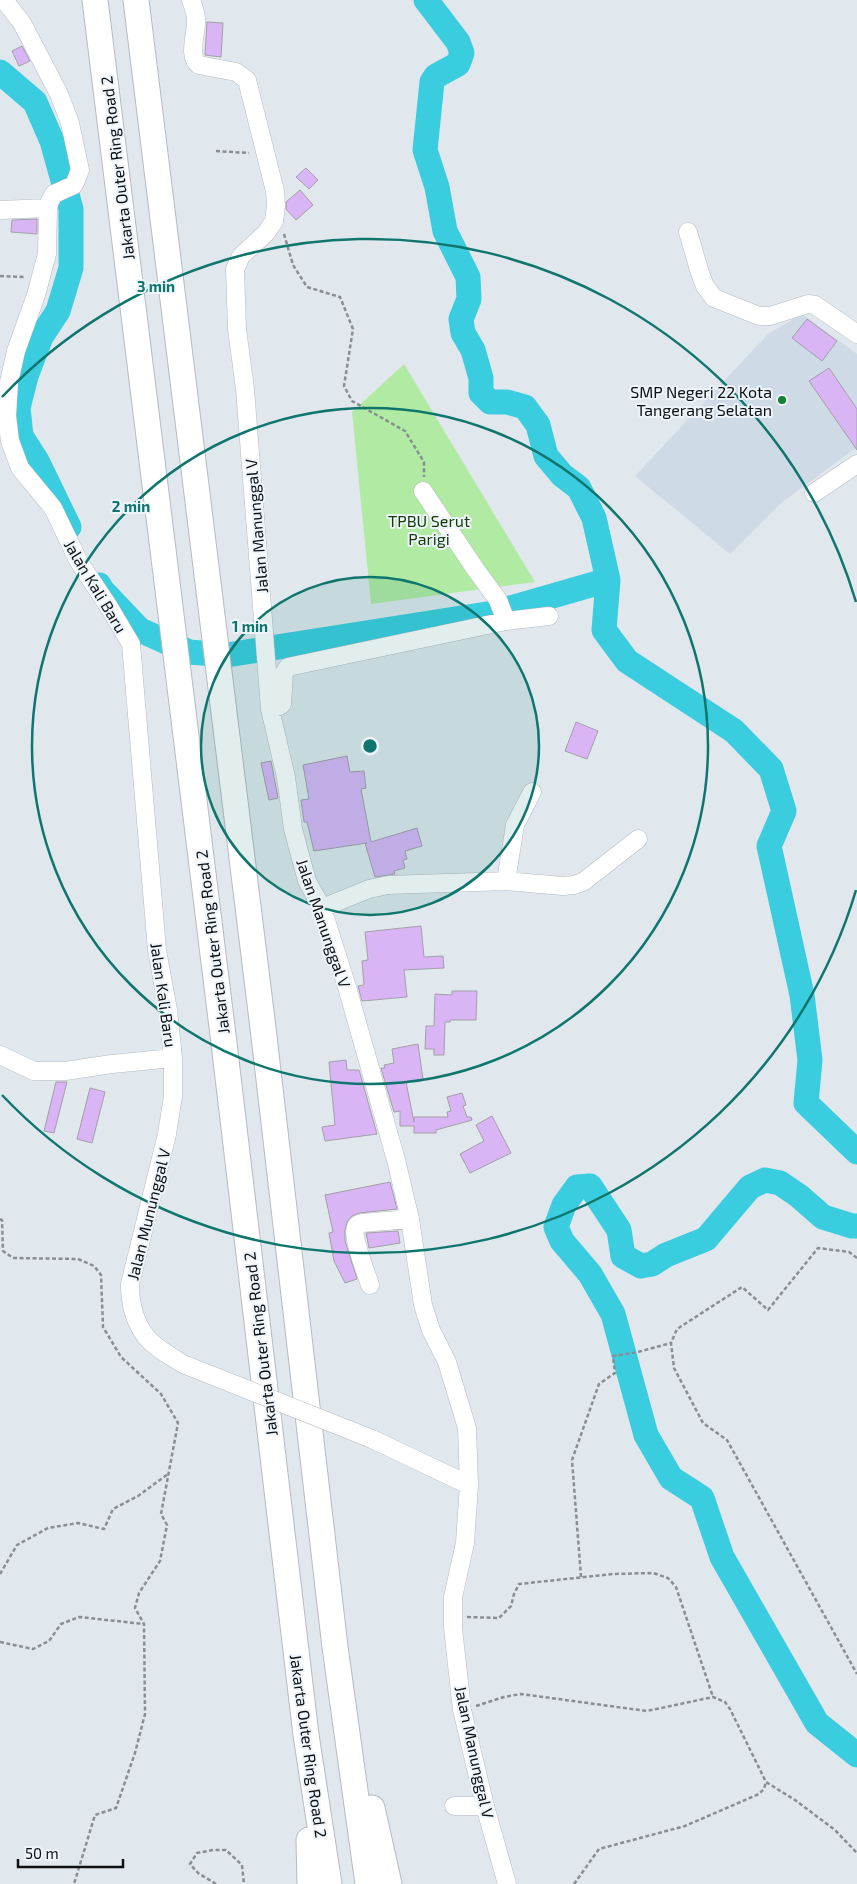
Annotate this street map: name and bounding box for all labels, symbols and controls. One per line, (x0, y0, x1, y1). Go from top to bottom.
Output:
street label: Jakarta Outer Ring Road 2 (96, 75, 138, 261)
text: 3 min (137, 277, 175, 295)
place label: SMP Negeri 22 Kota Tangerang Selatan (630, 382, 772, 419)
marker: SMP Negeri 22 Kota Tangerang Selatan (776, 394, 788, 406)
street label: Jalan Manunggal V (241, 458, 271, 594)
text: 2 min (112, 497, 150, 515)
park label: TPBU Serut Parigi (388, 511, 470, 548)
street label: Jalan Kali Baru (61, 536, 131, 636)
text: 1 min (232, 617, 268, 635)
centre of rings (361, 737, 379, 755)
street label: Jakarta Outer Ring Road 2 (191, 849, 233, 1035)
street label: Jalan Manunggal V (293, 856, 355, 990)
street label: Jalan Kali Baru (147, 941, 181, 1049)
street label: Jalan Mununggal V (122, 1146, 174, 1282)
street label: Jakarta Outer Ring Road 2 (239, 1251, 281, 1437)
street label: Jakarta Outer Ring Road 2 (287, 1653, 331, 1839)
street label: Jalan Manunggal V (452, 1684, 498, 1820)
scale bar (18, 1836, 122, 1868)
text: 50 m (25, 1844, 59, 1862)

